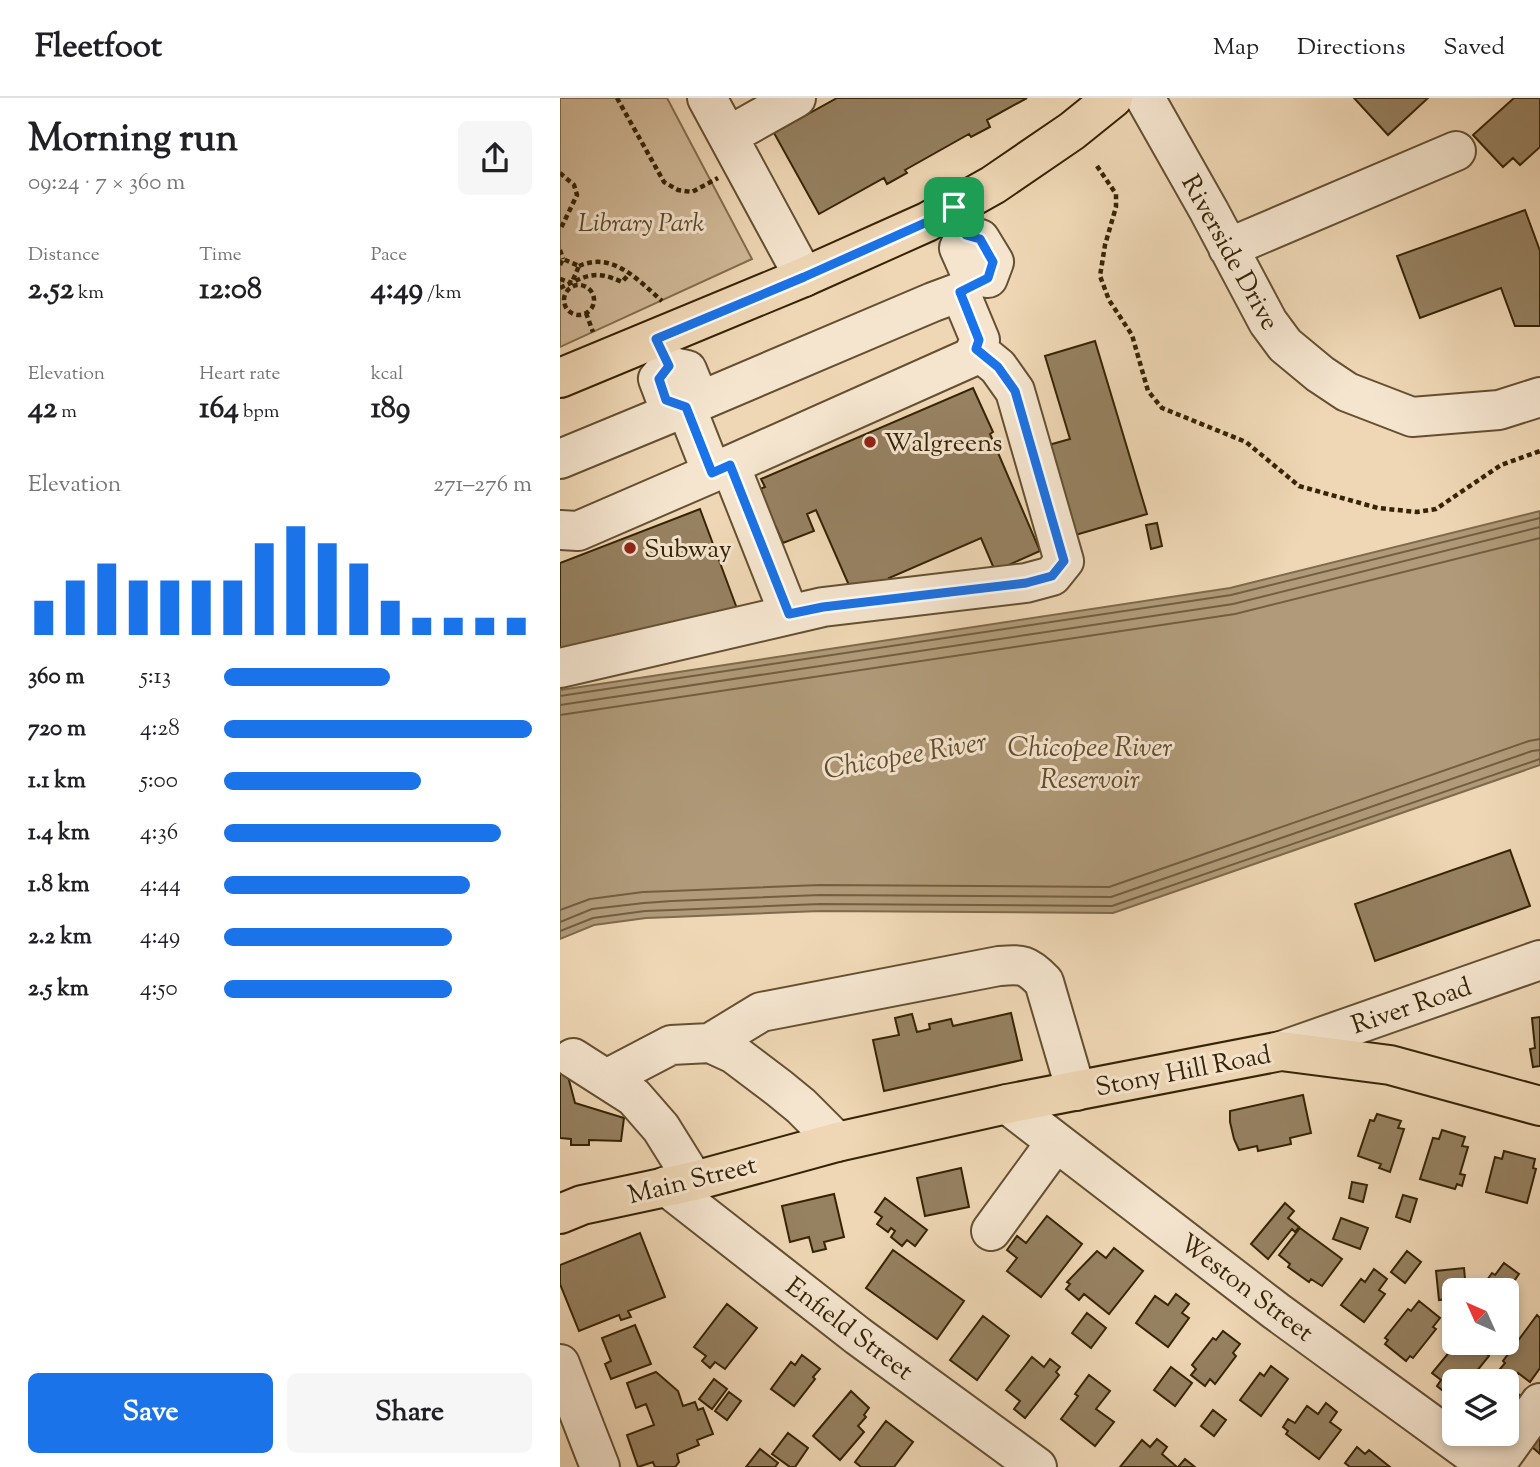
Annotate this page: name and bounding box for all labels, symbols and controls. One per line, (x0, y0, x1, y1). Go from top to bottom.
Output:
text: Fleetfoot (35, 24, 162, 72)
text: Map (1213, 31, 1259, 65)
text: Directions (1297, 31, 1405, 65)
text: Saved (1443, 31, 1505, 65)
text: Morning run (28, 114, 238, 168)
button: share (458, 121, 532, 195)
text: 09:24 · 7 × 360 m (28, 167, 185, 200)
street label: Riverside Drive (1171, 169, 1287, 338)
pin (924, 177, 984, 237)
icon: arrive (935, 188, 973, 226)
park label: Library Park (578, 206, 704, 243)
text: Distance (28, 242, 100, 269)
text: Time (199, 242, 242, 269)
text: Pace (371, 242, 407, 269)
text: 2.52 (28, 269, 74, 312)
text: 12:08 (199, 269, 262, 312)
text: 4:49 (371, 269, 423, 312)
text: km (74, 280, 104, 307)
text: /km (423, 280, 461, 307)
text: Elevation (28, 361, 105, 388)
text: Heart rate (199, 361, 280, 388)
text: kcal (371, 361, 403, 388)
text: 42 (28, 388, 57, 431)
text: 164 (199, 388, 239, 431)
text: 189 (371, 388, 410, 431)
text: m (57, 399, 77, 426)
text: bpm (239, 399, 280, 426)
place label: Walgreens (884, 426, 1003, 463)
marker: Walgreens (862, 434, 878, 450)
text: Elevation (28, 469, 121, 502)
text: 271–276 m (433, 469, 532, 502)
place label: Subway (644, 532, 732, 569)
marker: Subway (622, 540, 638, 556)
text: 360 m (28, 661, 85, 694)
text: 5:13 (140, 661, 171, 694)
text: 720 m (28, 713, 86, 746)
text: 4:28 (140, 713, 180, 746)
water label: Chicopee River (821, 723, 990, 791)
water label: Chicopee River Reservoir (1008, 729, 1173, 801)
text: 1.1 km (28, 765, 86, 798)
text: 5:00 (140, 765, 178, 798)
text: 1.4 km (28, 817, 90, 850)
text: 4:36 (140, 817, 178, 850)
text: 1.8 km (28, 869, 90, 902)
text: 4:44 (140, 869, 181, 902)
text: 2.2 km (28, 921, 92, 954)
text: 4:49 (140, 921, 180, 954)
street label: River Road (1347, 969, 1477, 1045)
text: 2.5 km (28, 973, 89, 1006)
text: 4:50 (140, 973, 178, 1006)
street label: Stony Hill Road (1093, 1037, 1275, 1108)
street label: Main Street (624, 1148, 761, 1215)
street label: Weston Street (1171, 1226, 1321, 1352)
street label: Enfield Street (777, 1270, 920, 1390)
north arrow (1442, 1278, 1519, 1354)
map controls (1442, 1278, 1519, 1446)
button: layers (1442, 1369, 1519, 1446)
button: Save (28, 1373, 273, 1453)
button: Share (287, 1373, 532, 1453)

